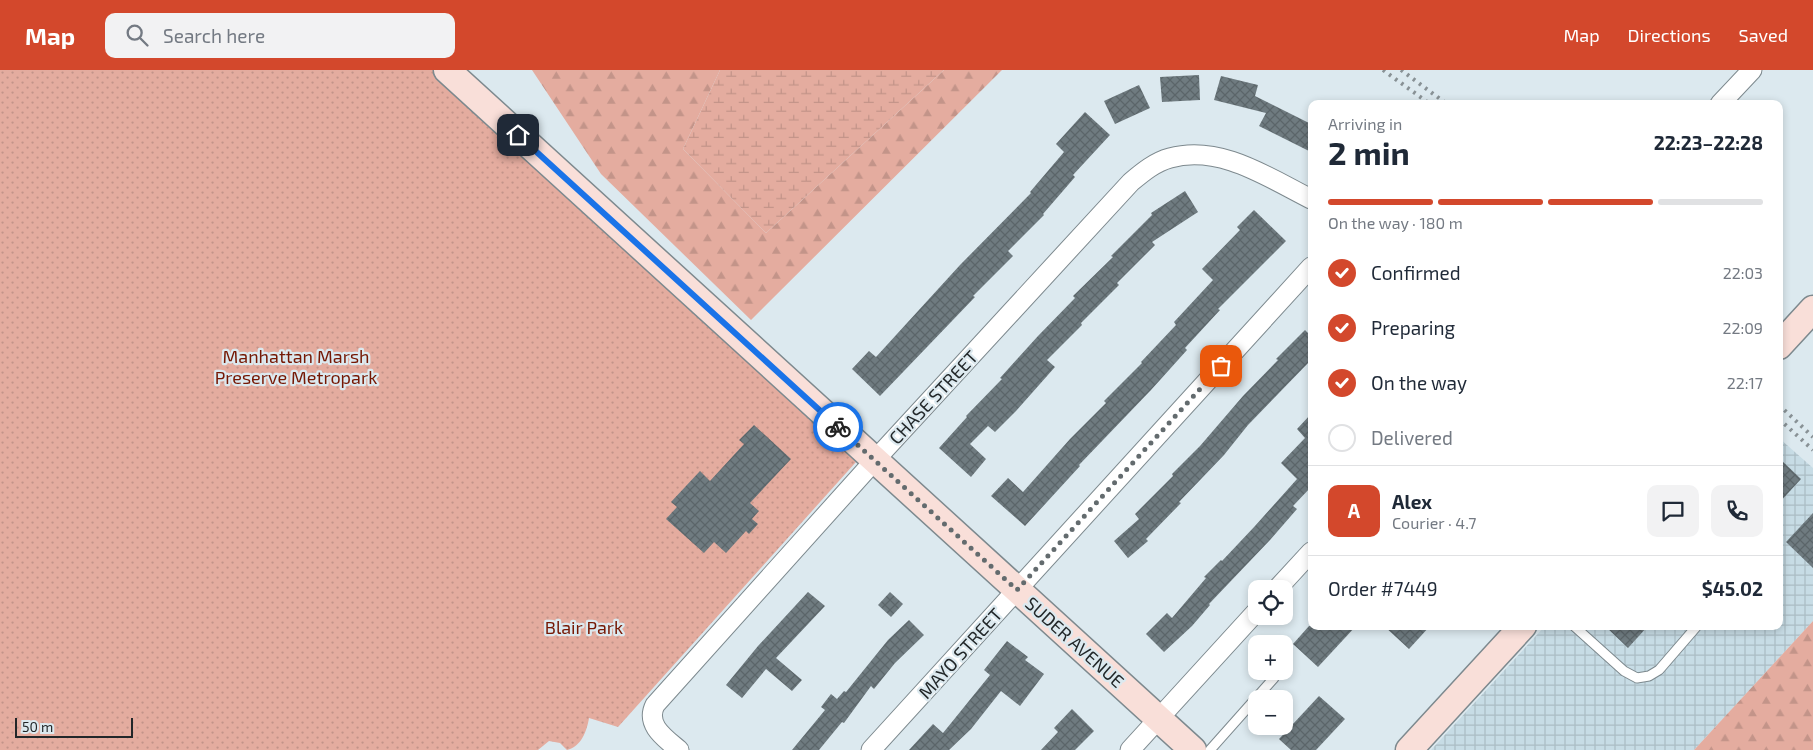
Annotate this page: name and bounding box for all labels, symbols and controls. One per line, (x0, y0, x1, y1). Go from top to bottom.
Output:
search box (105, 13, 455, 58)
text: Map (25, 21, 75, 50)
icon: search (123, 21, 151, 49)
text: Search here (163, 24, 265, 47)
text: Map (1563, 24, 1600, 46)
text: Directions (1628, 24, 1711, 46)
text: Saved (1739, 24, 1788, 46)
pin (497, 114, 539, 156)
text: Arriving in (1328, 114, 1402, 133)
icon: home (504, 121, 532, 149)
text: 22:23–22:28 (1654, 131, 1763, 154)
text: 2 min (1328, 133, 1410, 171)
text: On the way · 180 m (1328, 213, 1463, 232)
icon: check (1328, 259, 1356, 287)
text: Confirmed (1371, 261, 1461, 284)
text: 22:03 (1723, 263, 1763, 282)
icon: check (1328, 314, 1356, 342)
text: Preparing (1371, 316, 1455, 339)
text: 22:09 (1722, 318, 1763, 337)
park label: Manhattan Marsh Preserve Metropark (215, 345, 377, 388)
street label: CHASE STREET (884, 345, 982, 448)
pin (1200, 345, 1242, 387)
icon: bag (1207, 352, 1235, 380)
icon: check (1328, 369, 1356, 397)
text: On the way (1371, 371, 1467, 394)
text: 22:17 (1727, 373, 1763, 392)
courier (813, 402, 863, 452)
icon: bike (824, 413, 852, 441)
text: Delivered (1371, 426, 1453, 449)
button: chat (1647, 485, 1699, 537)
button: phone (1711, 485, 1763, 537)
text: Alex (1392, 490, 1432, 513)
text: A (1348, 499, 1360, 522)
text: Courier · 4.7 (1392, 513, 1476, 532)
text: Order #7449 (1328, 577, 1438, 600)
text: $45.02 (1702, 577, 1763, 600)
map controls (1248, 580, 1293, 735)
button: locate (1248, 580, 1293, 625)
street label: SUDER AVENUE (1021, 592, 1129, 692)
street label: MAYO STREET (914, 603, 1007, 703)
park label: Blair Park (545, 616, 623, 638)
button: + (1248, 635, 1293, 680)
button: − (1248, 690, 1293, 735)
scale bar (15, 715, 132, 738)
text: 50 m (22, 718, 53, 735)

